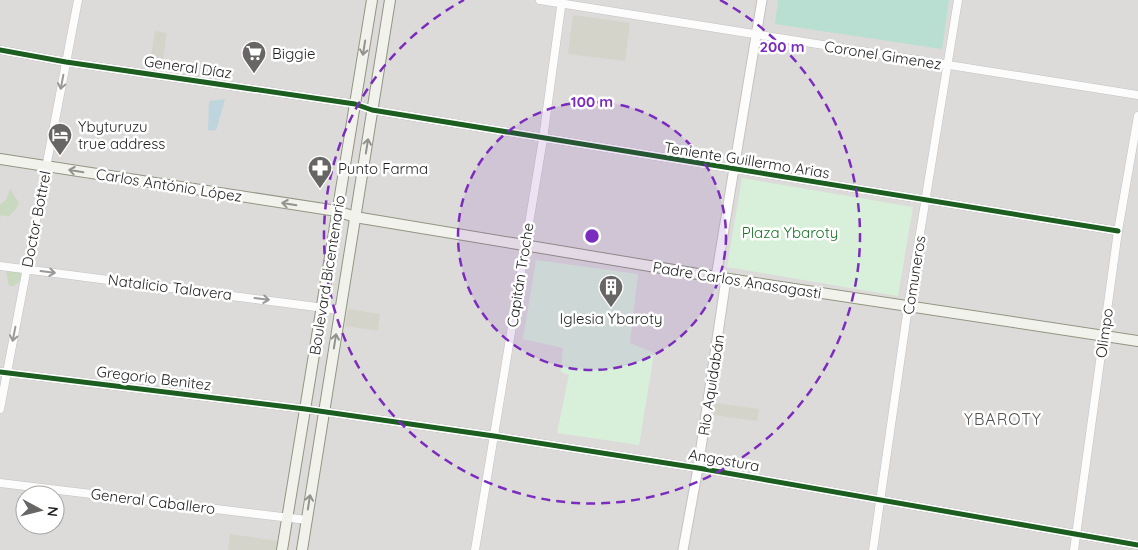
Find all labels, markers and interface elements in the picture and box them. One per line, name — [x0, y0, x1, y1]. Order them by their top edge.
street label: Coronel Gimenez — [823, 36, 943, 74]
text: 200 m — [760, 37, 805, 56]
supermarket icon: Biggie — [241, 40, 267, 74]
one-way arrow — [359, 40, 369, 56]
place label: Biggie — [272, 44, 315, 63]
street label: General Díaz — [143, 51, 233, 83]
one-way arrow — [57, 74, 66, 90]
text: 100 m — [571, 92, 613, 111]
place label: Ybyturuzu true address — [78, 117, 165, 153]
hotel icon: Ybyturuzu true address — [47, 122, 73, 156]
street label: Teniente Guillermo Arias — [663, 138, 831, 182]
one-way arrow — [362, 139, 372, 155]
pharmacy icon: Punto Farma — [307, 155, 333, 189]
place label: Punto Farma — [338, 159, 428, 178]
street label: Carlos António López — [95, 164, 243, 206]
one-way arrow — [69, 166, 85, 176]
street label: Doctor Bottrel — [17, 169, 55, 269]
street label: Boulevard Bicentenario — [305, 194, 349, 356]
one-way arrow — [281, 198, 297, 208]
street label: Capitán Troche — [502, 221, 538, 329]
park label: Plaza Ybaroty — [742, 223, 838, 242]
centre of rings — [583, 227, 601, 245]
street label: Comuneros — [898, 234, 930, 316]
street label: Padre Carlos Anasagasti — [651, 257, 823, 303]
one-way arrow — [40, 267, 56, 277]
street label: Natalicio Talavera — [107, 270, 233, 304]
building icon: Iglesia Ybaroty — [598, 274, 624, 308]
one-way arrow — [253, 294, 269, 304]
street label: Olimpo — [1091, 307, 1117, 359]
place label: Iglesia Ybaroty — [560, 309, 663, 328]
one-way arrow — [9, 326, 19, 342]
street label: Rio Aquidabán — [694, 333, 728, 437]
one-way arrow — [331, 334, 341, 350]
street label: Gregorio Benitez — [96, 362, 212, 394]
district label: YBAROTY — [964, 409, 1042, 429]
street label: Angostura — [687, 444, 761, 476]
street label: General Caballero — [90, 484, 216, 518]
north arrow — [15, 485, 65, 535]
one-way arrow — [305, 494, 315, 510]
text: N — [43, 505, 62, 518]

